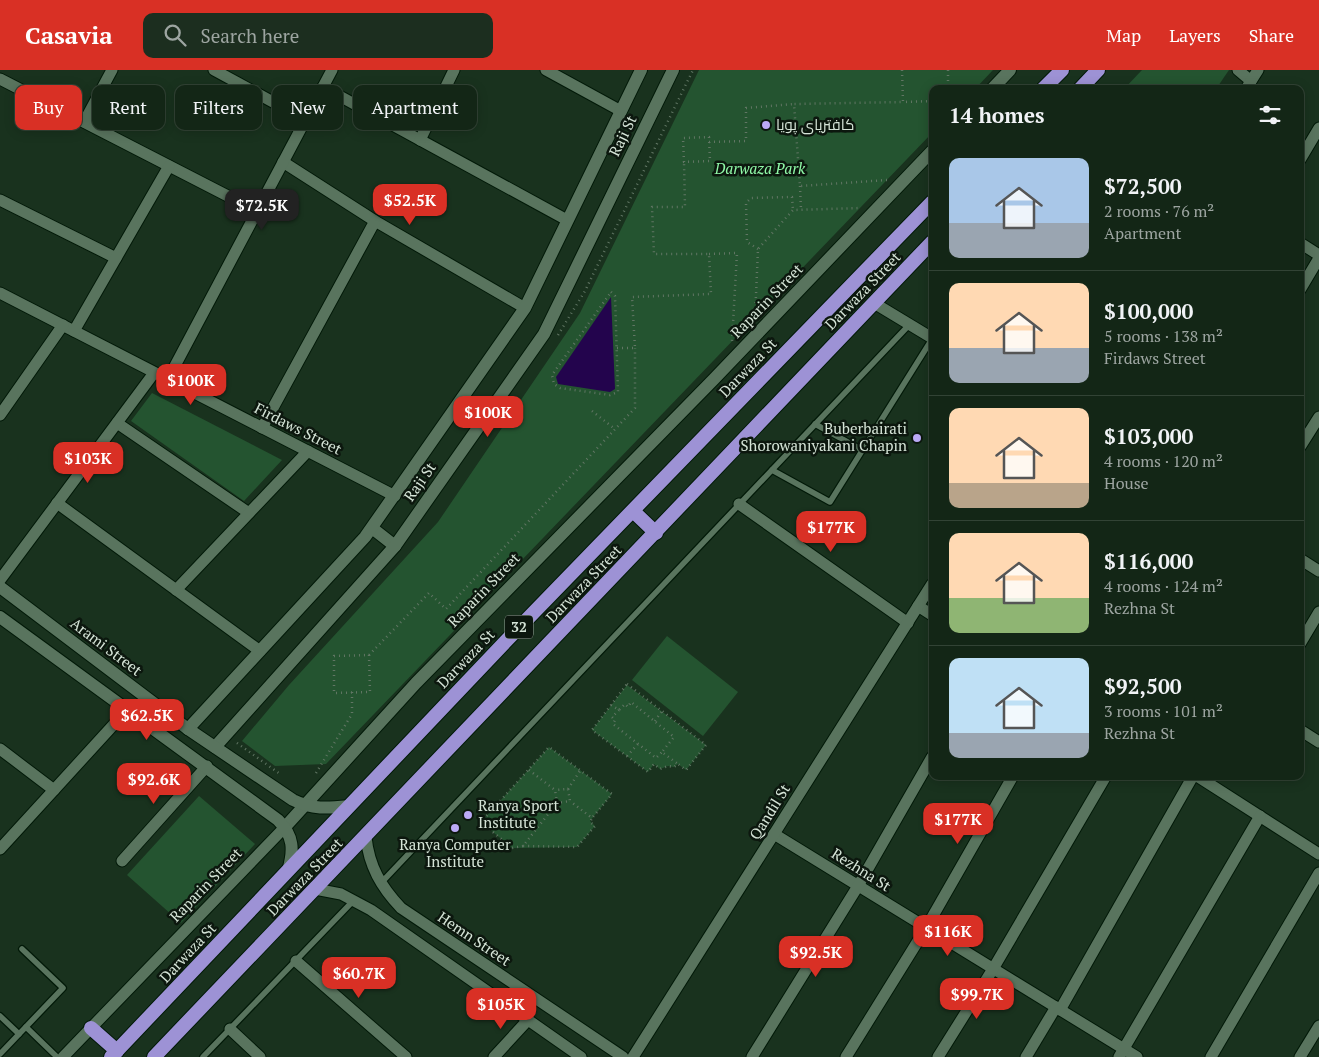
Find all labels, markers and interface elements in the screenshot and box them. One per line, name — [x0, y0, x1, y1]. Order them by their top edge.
search box — [143, 13, 493, 58]
text: Casavia — [25, 19, 113, 51]
icon: search — [161, 21, 189, 49]
text: Search here — [201, 23, 299, 48]
text: Map — [1106, 23, 1141, 47]
text: Layers — [1169, 23, 1221, 47]
text: Share — [1249, 23, 1294, 47]
chip: Buy — [15, 85, 82, 130]
chip: Rent — [92, 85, 165, 130]
chip: Filters — [175, 85, 262, 130]
chip: New — [272, 85, 343, 130]
chip: Apartment — [353, 85, 477, 130]
text: 14 homes — [949, 101, 1045, 129]
icon: filters — [1256, 101, 1284, 129]
street label: Raji St — [604, 111, 641, 159]
place label: کافتریای پویا — [776, 114, 854, 135]
marker: کافتریای پویا — [760, 119, 772, 131]
park label: Darwaza Park — [714, 158, 806, 178]
text: $72,500 — [1104, 172, 1182, 200]
icon: home — [989, 178, 1049, 238]
pin: $52.5K — [369, 184, 451, 226]
pin: $72.5K — [221, 189, 303, 231]
text: $52.5K — [384, 189, 436, 211]
text: $72.5K — [236, 194, 288, 216]
text: 2 rooms · 76 m² — [1104, 200, 1214, 222]
text: Apartment — [1104, 222, 1181, 244]
street label: Darwaza Street — [820, 247, 905, 334]
street label: Raparin Street — [726, 259, 807, 342]
text: $100,000 — [1104, 297, 1193, 325]
icon: home — [989, 303, 1049, 363]
text: 5 rooms · 138 m² — [1104, 325, 1223, 347]
street label: Darwaza St — [714, 333, 781, 401]
text: Firdaws Street — [1104, 347, 1206, 369]
pin: $100K — [156, 364, 226, 406]
text: $100K — [167, 369, 215, 391]
pin: $100K — [453, 396, 523, 438]
street label: Firdaws Street — [251, 398, 346, 459]
text: $100K — [464, 401, 512, 423]
place label: Buberbairati Shorowaniyakani Chapin — [741, 418, 907, 455]
text: $103,000 — [1104, 422, 1193, 450]
icon: home — [989, 428, 1049, 488]
marker: Buberbairati Shorowaniyakani Chapin — [911, 432, 923, 444]
pin: $103K — [53, 442, 123, 484]
text: $103K — [64, 447, 112, 469]
text: 4 rooms · 120 m² — [1104, 450, 1223, 472]
street label: Raji St — [399, 458, 440, 505]
text: House — [1104, 472, 1149, 494]
pin: $177K — [796, 510, 866, 553]
text: $177K — [807, 516, 855, 538]
street label: Darwaza Street — [541, 540, 626, 627]
text: $116,000 — [1104, 547, 1193, 575]
street label: Raparin Street — [443, 548, 524, 631]
icon: home — [989, 553, 1049, 613]
text: 4 rooms · 124 m² — [1104, 575, 1223, 597]
text: Rezhna St — [1104, 597, 1175, 619]
street label: Arami Street — [67, 613, 147, 680]
road number: 32 — [505, 616, 533, 638]
street label: Darwaza St — [432, 624, 499, 692]
text: $92,500 — [1104, 672, 1182, 700]
icon: home — [989, 678, 1049, 738]
pin: $62.5K — [106, 698, 188, 741]
text: 3 rooms · 101 m² — [1104, 700, 1223, 722]
text: $62.5K — [121, 704, 173, 726]
text: Rezhna St — [1104, 722, 1175, 744]
pin: $92.6K — [113, 762, 195, 805]
text: $92.6K — [128, 768, 180, 790]
street label: Qandil St — [744, 779, 794, 843]
place label: Ranya Sport Institute — [478, 795, 559, 832]
pin: $177K — [923, 802, 993, 845]
text: $177K — [934, 808, 982, 830]
marker: Ranya Sport Institute — [462, 809, 474, 821]
marker: Ranya Computer Institute — [449, 822, 461, 834]
street label: Darwaza Street — [262, 833, 347, 920]
place label: Ranya Computer Institute — [399, 834, 511, 871]
street label: Raparin Street — [165, 843, 246, 926]
street label: Rezhna St — [828, 843, 895, 895]
street label: Hemn Street — [434, 906, 515, 970]
pin: $116K — [913, 914, 983, 957]
street label: Darwaza St — [154, 918, 220, 986]
text: $116K — [924, 920, 972, 942]
pin: $92.5K — [775, 936, 857, 978]
text: $92.5K — [790, 941, 842, 963]
pin: $60.7K — [318, 956, 400, 999]
text: $60.7K — [333, 962, 385, 984]
pin: $99.7K — [936, 978, 1018, 1020]
text: $99.7K — [951, 983, 1003, 1005]
pin: $105K — [466, 988, 536, 1030]
text: $105K — [477, 993, 525, 1015]

